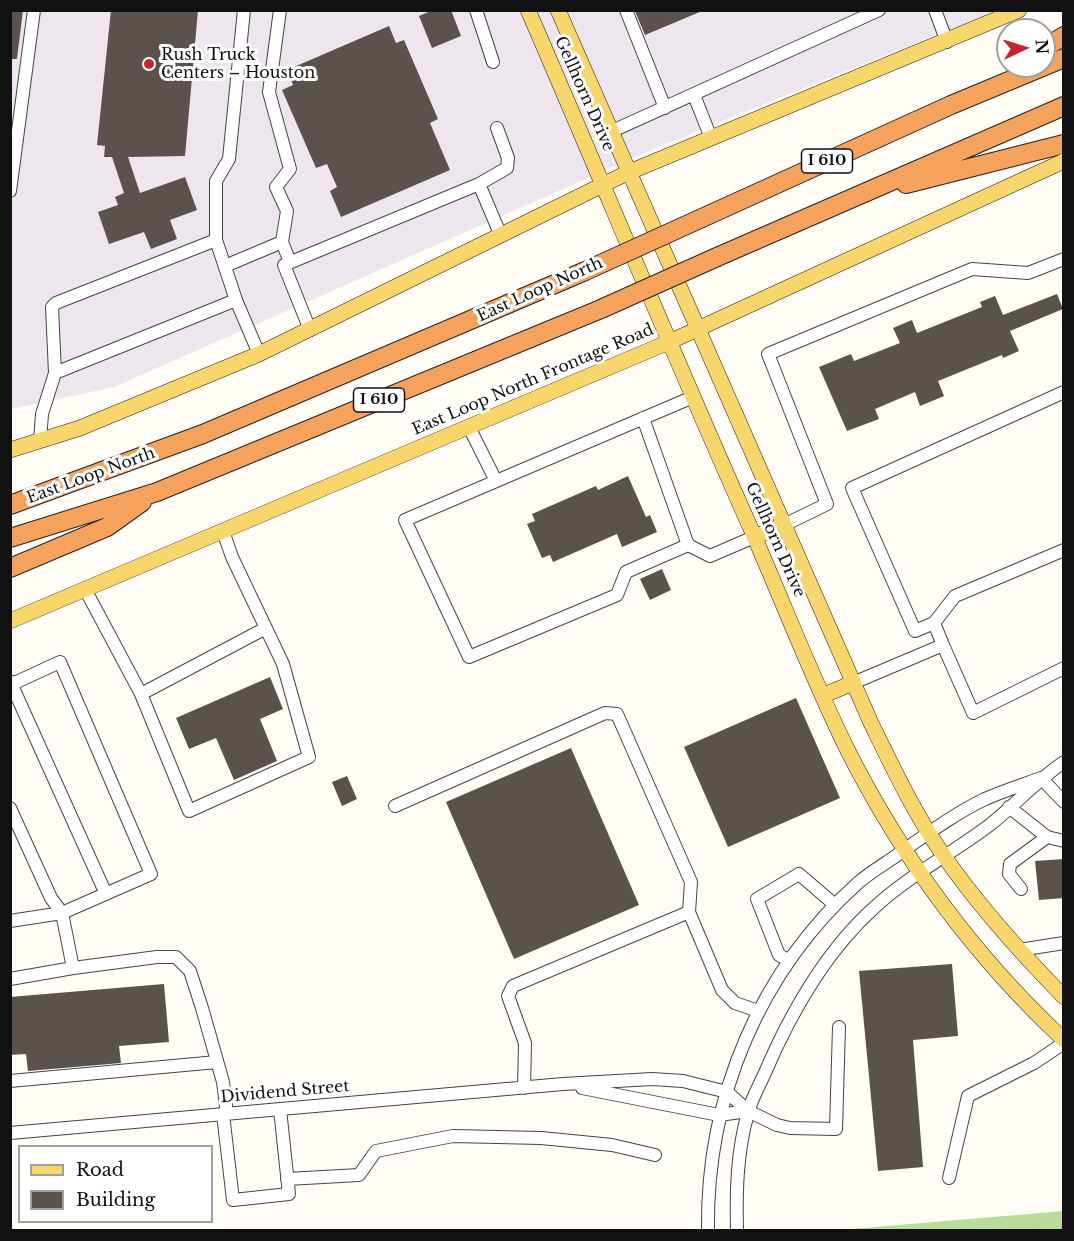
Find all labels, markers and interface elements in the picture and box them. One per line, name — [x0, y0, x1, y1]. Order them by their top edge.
north arrow — [996, 18, 1056, 78]
street label: Gellhorn Drive — [550, 33, 618, 155]
text: N — [1031, 39, 1052, 55]
place label: Rush Truck Centers – Houston — [161, 45, 315, 83]
marker: Rush Truck Centers – Houston — [142, 57, 156, 71]
road number: I 610 — [802, 149, 852, 173]
street label: East Loop North — [474, 254, 606, 326]
street label: East Loop North Frontage Road — [409, 320, 657, 440]
road number: I 610 — [354, 388, 404, 412]
street label: East Loop North — [24, 444, 158, 508]
street label: Gellhorn Drive — [741, 479, 809, 601]
street label: Dividend Street — [220, 1077, 350, 1107]
legend — [18, 1145, 213, 1223]
text: Road — [76, 1159, 124, 1181]
text: Building — [76, 1189, 155, 1211]

